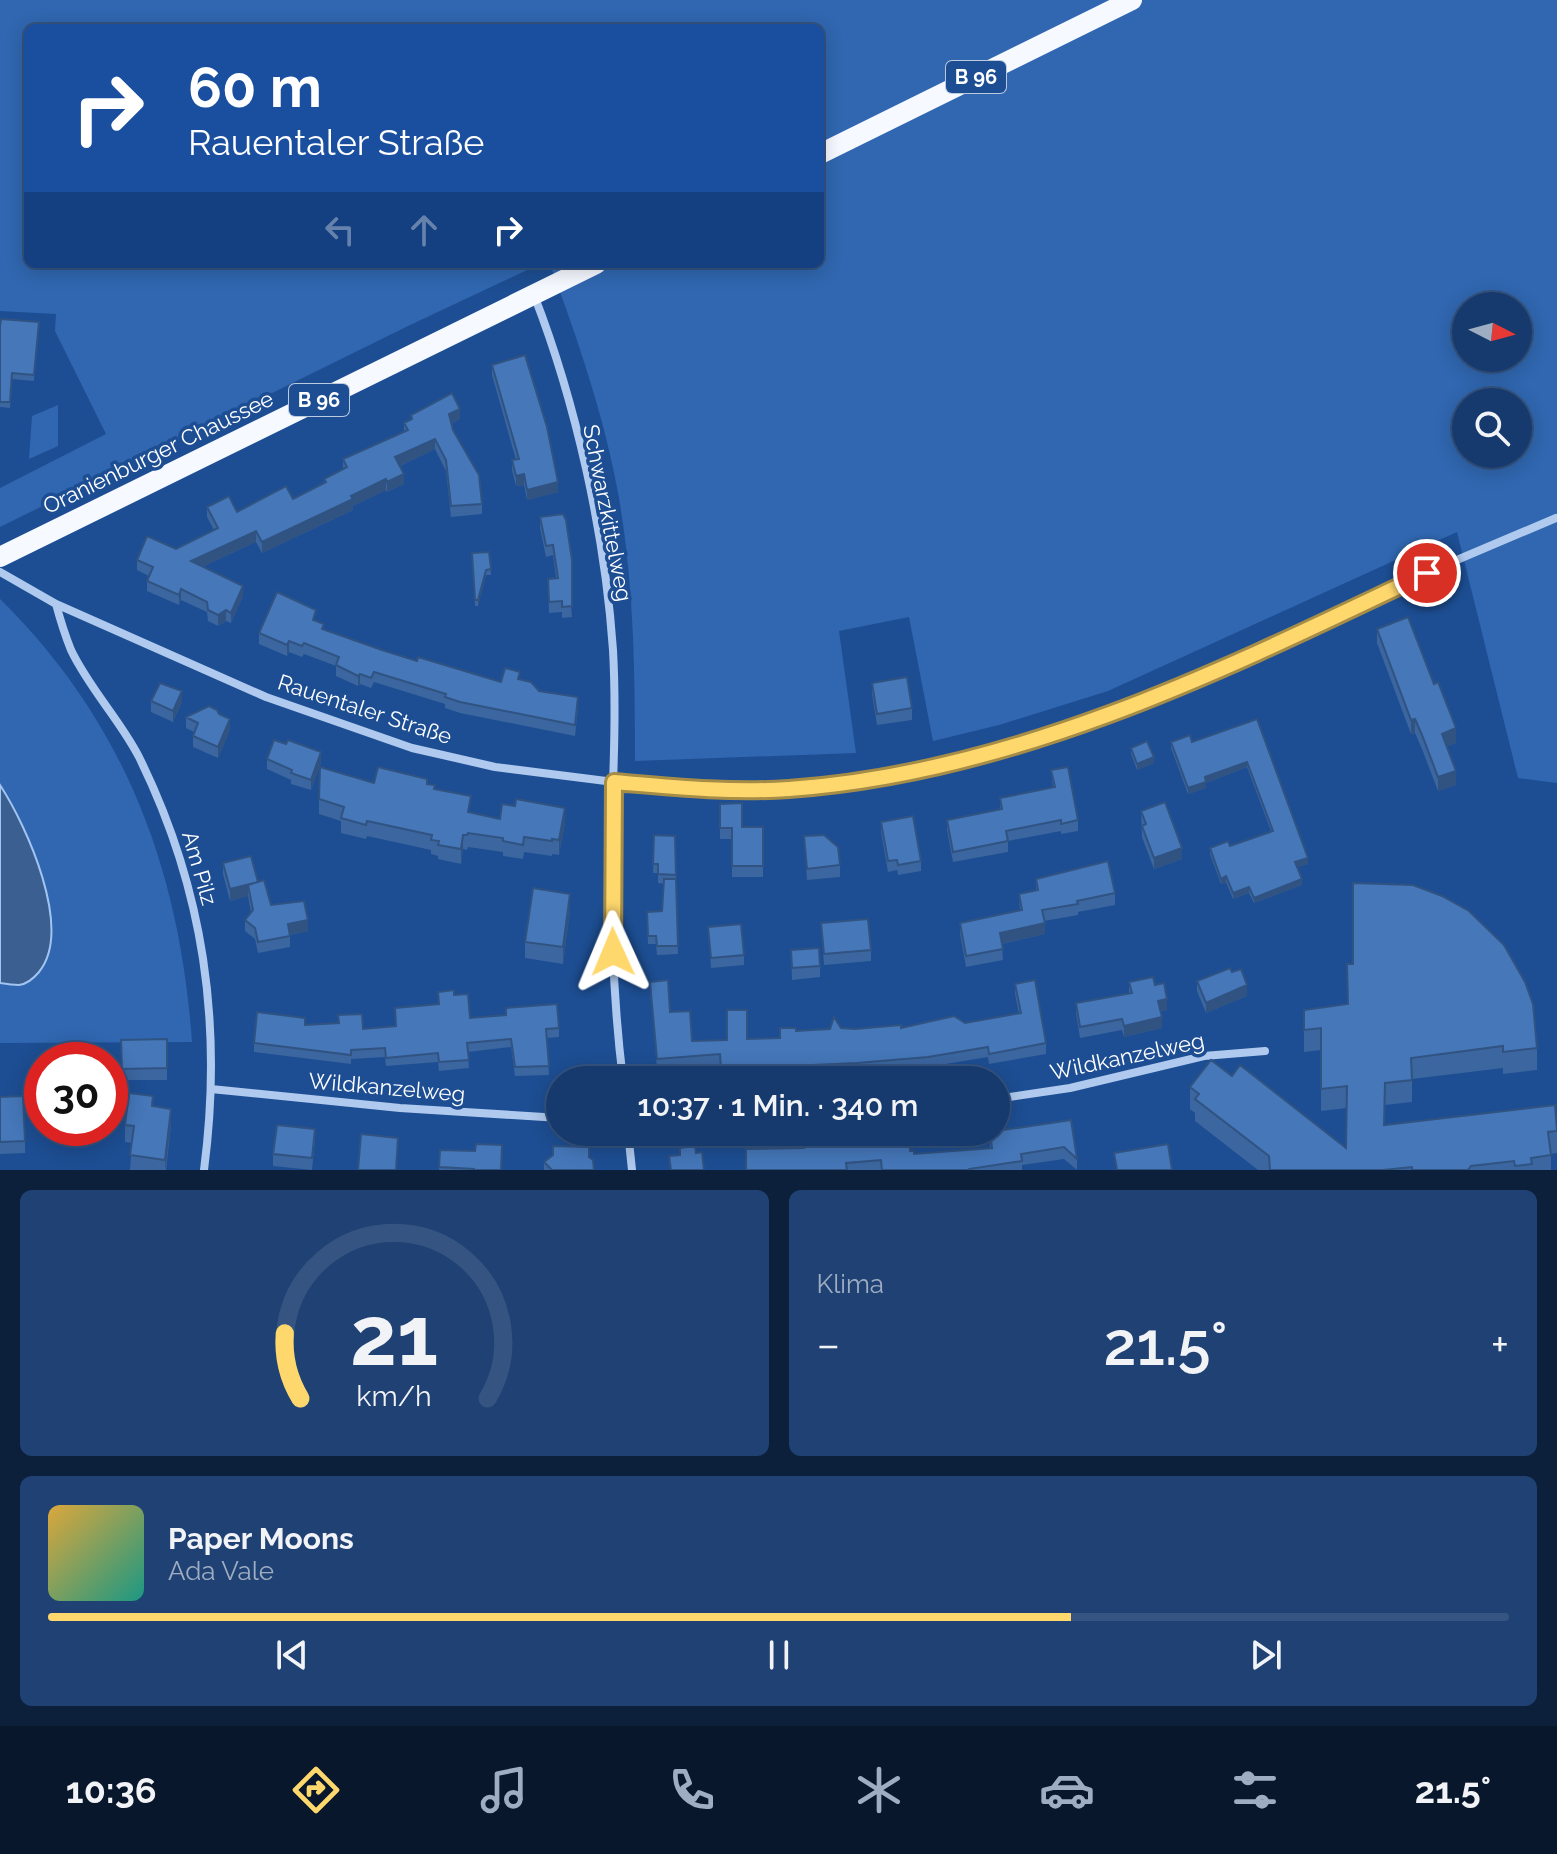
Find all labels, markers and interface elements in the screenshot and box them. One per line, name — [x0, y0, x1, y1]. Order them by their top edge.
text: 60 m — [188, 54, 322, 120]
icon: right — [56, 56, 160, 160]
road number: B 96 — [946, 61, 1006, 93]
text: Rauentaler Straße — [188, 121, 485, 163]
icon: left — [318, 208, 362, 252]
icon: ahead — [402, 208, 446, 252]
icon: right — [486, 208, 530, 252]
north arrow — [1452, 292, 1532, 372]
map controls — [1452, 292, 1532, 468]
road number: B 96 — [289, 384, 349, 416]
street label: Oranienburger Chaussee — [39, 385, 277, 519]
button: search — [1452, 388, 1532, 468]
street label: Schwarzkittelweg — [578, 422, 638, 604]
pin — [1393, 539, 1461, 607]
icon: arrive — [1405, 551, 1449, 595]
street label: Rauentaler Straße — [275, 669, 455, 749]
street label: Am Pilz — [177, 828, 223, 908]
position arrow — [571, 910, 655, 994]
street label: Wildkanzelweg — [1048, 1027, 1206, 1085]
speed limit sign: 30 — [24, 1042, 128, 1146]
street label: Wildkanzelweg — [308, 1067, 466, 1107]
text: 10:37 · 1 Min. · 340 m — [638, 1088, 918, 1123]
text: Klima — [817, 1269, 884, 1299]
text: 21 — [350, 1287, 438, 1384]
text: 21.5° — [1104, 1309, 1227, 1379]
text: − — [817, 1319, 840, 1370]
text: + — [1491, 1319, 1509, 1370]
text: km/h — [357, 1379, 432, 1413]
text: Paper Moons — [168, 1521, 354, 1556]
text: Ada Vale — [168, 1556, 274, 1586]
icon: previous — [270, 1633, 314, 1677]
icon: pause — [757, 1633, 801, 1677]
icon: next — [1244, 1633, 1288, 1677]
icon: directions — [288, 1762, 344, 1818]
icon: music — [476, 1762, 532, 1818]
icon: phone — [664, 1762, 720, 1818]
icon: climate — [851, 1762, 907, 1818]
icon: car — [1039, 1762, 1095, 1818]
icon: filters — [1227, 1762, 1283, 1818]
text: 10:36 — [66, 1769, 157, 1811]
text: 21.5° — [1415, 1769, 1491, 1811]

